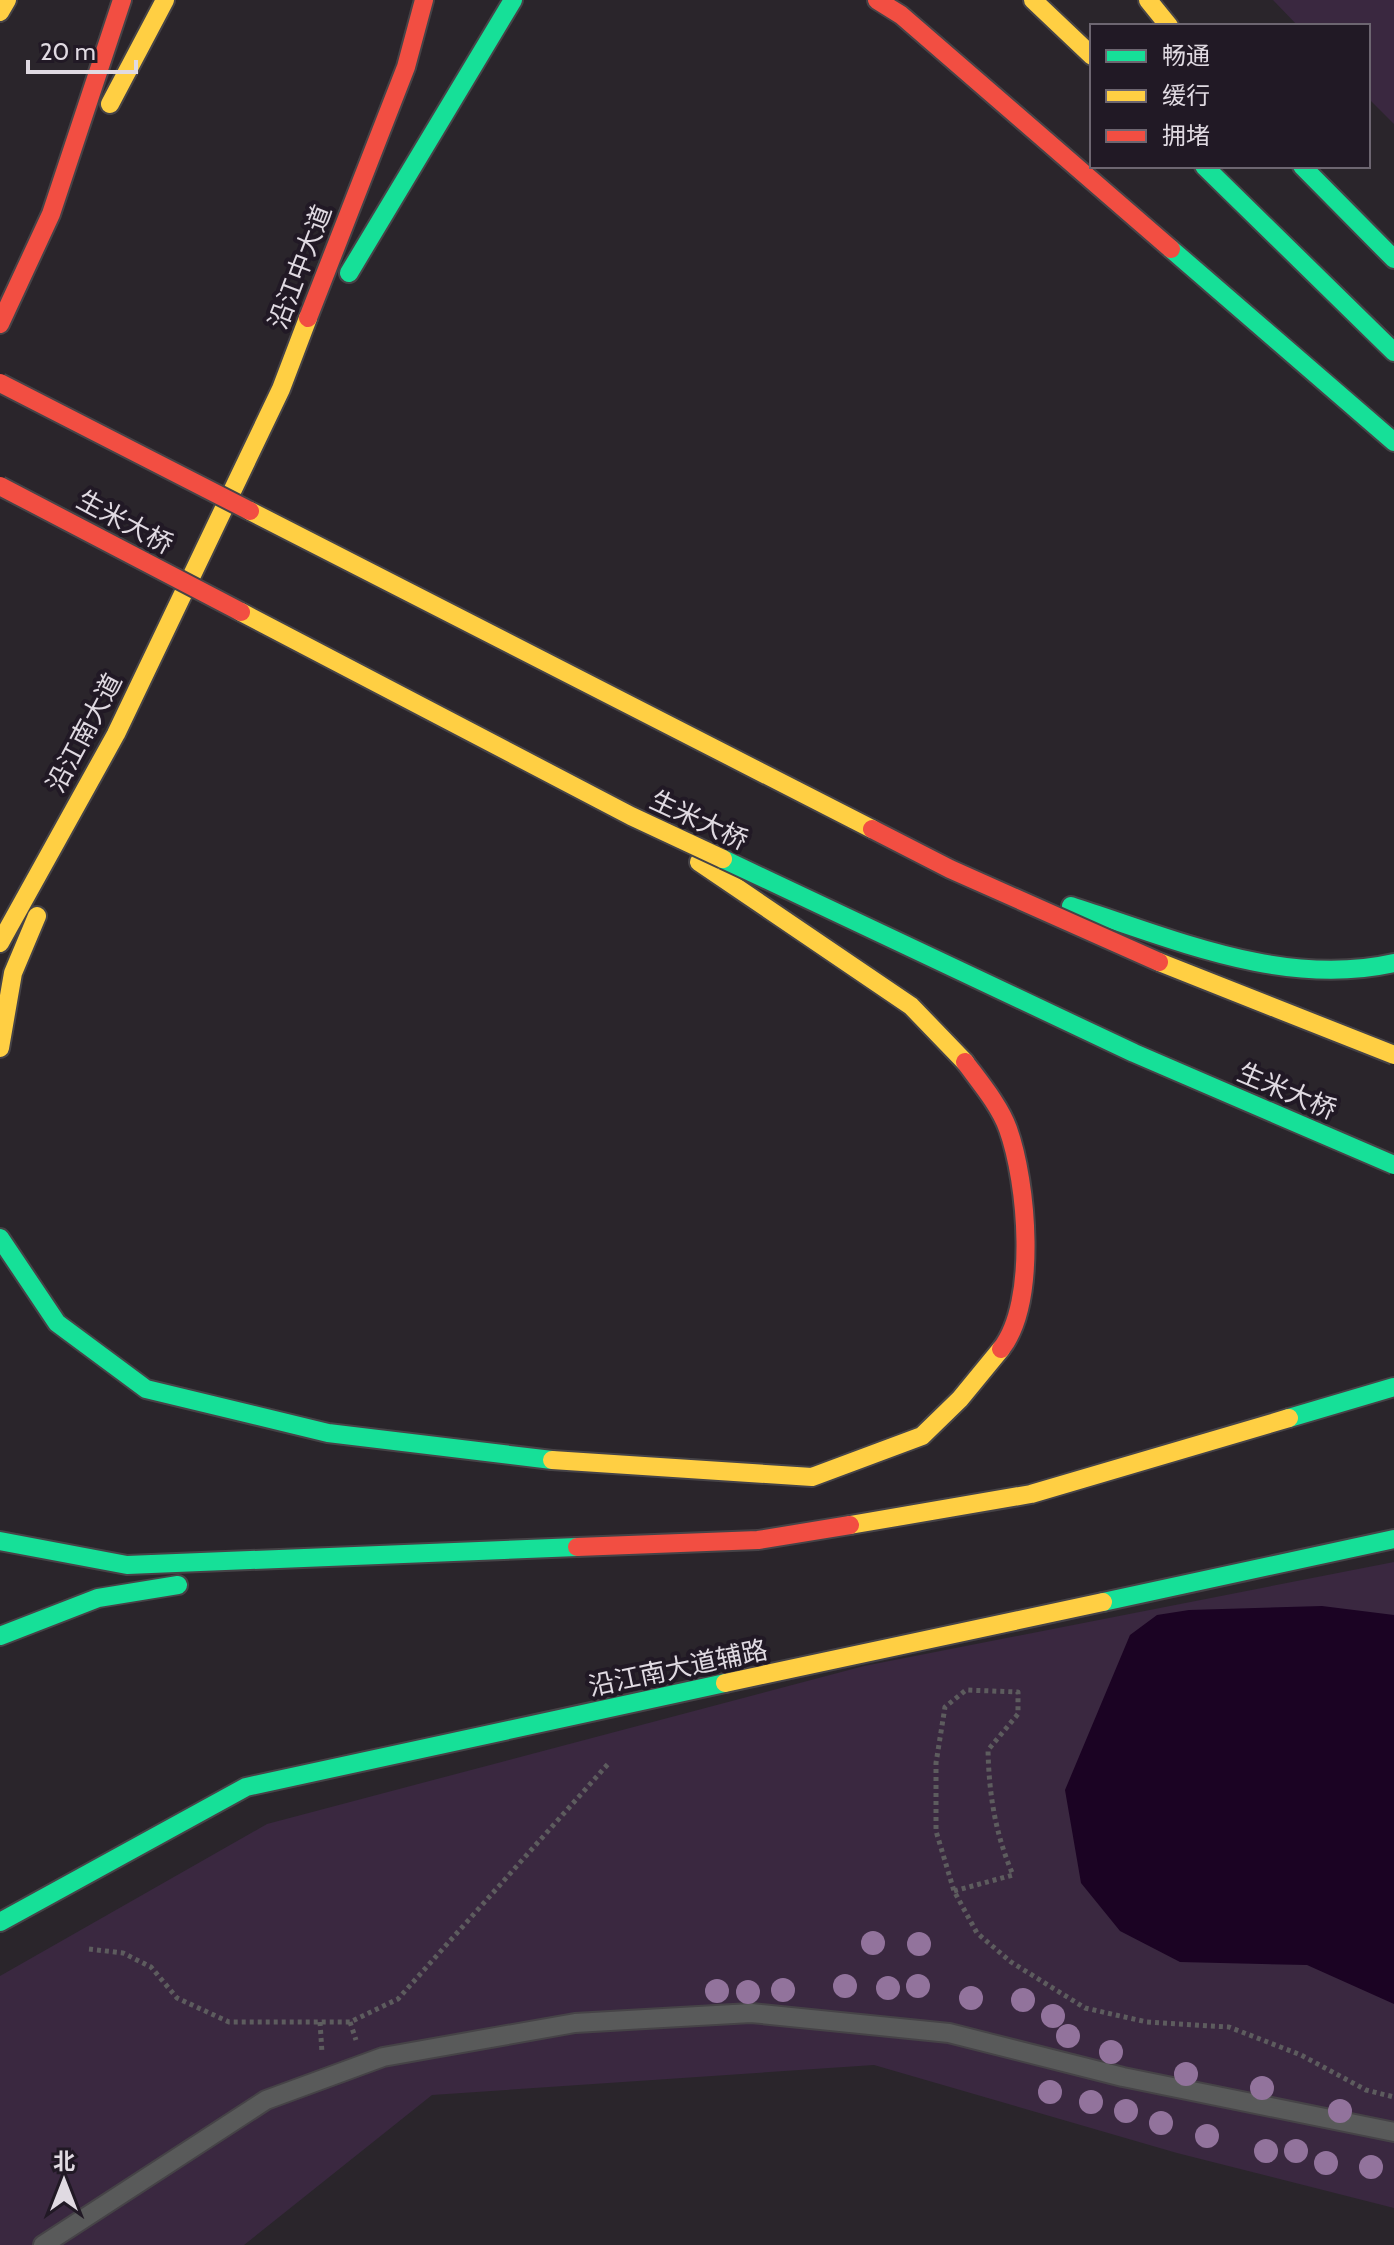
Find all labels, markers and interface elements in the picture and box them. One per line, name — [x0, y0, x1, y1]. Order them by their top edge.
scale bar — [28, 24, 136, 74]
legend — [1090, 24, 1370, 168]
text: 20 m — [40, 37, 96, 66]
text: 畅通 — [1162, 41, 1210, 70]
text: 缓行 — [1162, 81, 1210, 110]
text: 拥堵 — [1162, 121, 1210, 150]
street label: 沿江中大道 — [262, 201, 338, 333]
street label: 生米大桥 — [72, 483, 178, 561]
street label: 沿江南大道 — [39, 668, 129, 798]
street label: 生米大桥 — [645, 784, 753, 856]
street label: 生米大桥 — [1233, 1056, 1341, 1126]
street label: 沿江南大道辅路 — [586, 1633, 770, 1703]
north arrow — [24, 2141, 104, 2221]
text: 北 — [53, 2148, 75, 2175]

